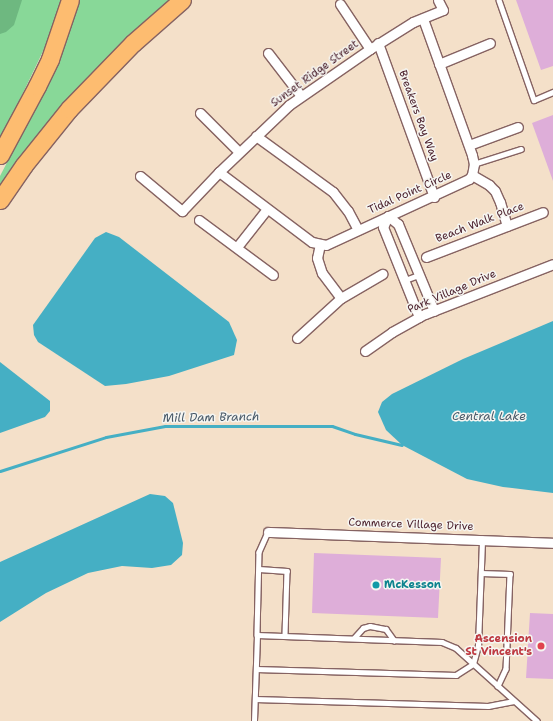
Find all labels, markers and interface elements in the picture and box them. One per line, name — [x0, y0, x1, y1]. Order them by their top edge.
street label: Sunset Ridge Street — [269, 38, 361, 110]
street label: Breakers Bay Way — [395, 69, 441, 163]
street label: Tidal Point Circle — [366, 169, 454, 217]
street label: Beach Walk Place — [434, 200, 526, 246]
street label: Park Village Drive — [406, 267, 498, 317]
water label: Mill Dam Branch — [162, 410, 260, 426]
water label: Central Lake — [452, 410, 526, 424]
street label: Commerce Village Drive — [348, 516, 474, 534]
place label: McKesson — [384, 578, 441, 592]
marker: McKesson — [371, 580, 381, 590]
place label: Ascension St Vincent's — [465, 633, 532, 659]
marker: Ascension St Vincent's — [535, 640, 547, 652]

